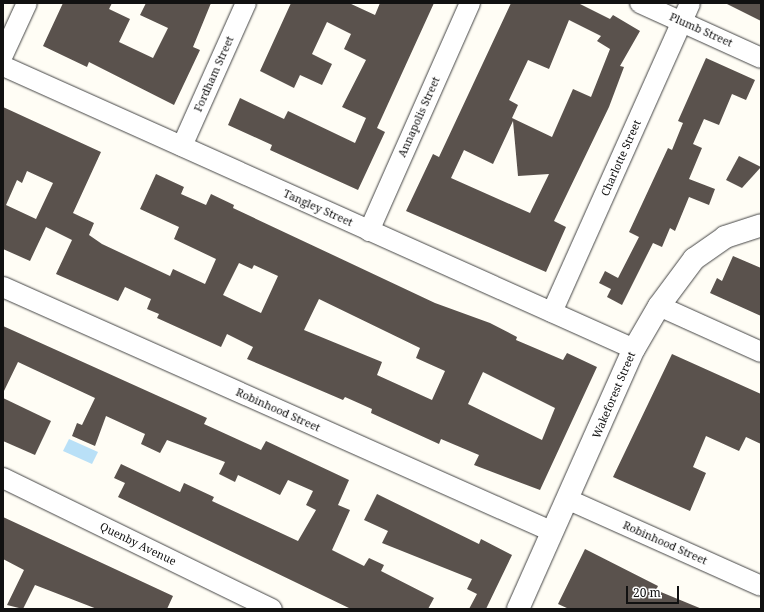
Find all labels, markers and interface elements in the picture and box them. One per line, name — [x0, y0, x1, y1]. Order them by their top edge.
street label: Plumb Street — [667, 10, 735, 50]
street label: Fordham Street — [191, 34, 237, 114]
street label: Annapolis Street — [395, 75, 443, 159]
street label: Charlotte Street — [598, 118, 644, 198]
street label: Tangley Street — [281, 187, 355, 229]
street label: Wakeforest Street — [590, 350, 638, 440]
street label: Robinhood Street — [234, 385, 322, 435]
street label: Robinhood Street — [621, 518, 709, 568]
street label: Quenby Avenue — [98, 520, 178, 568]
scale bar — [628, 578, 681, 604]
text: 20 m — [633, 584, 661, 601]

